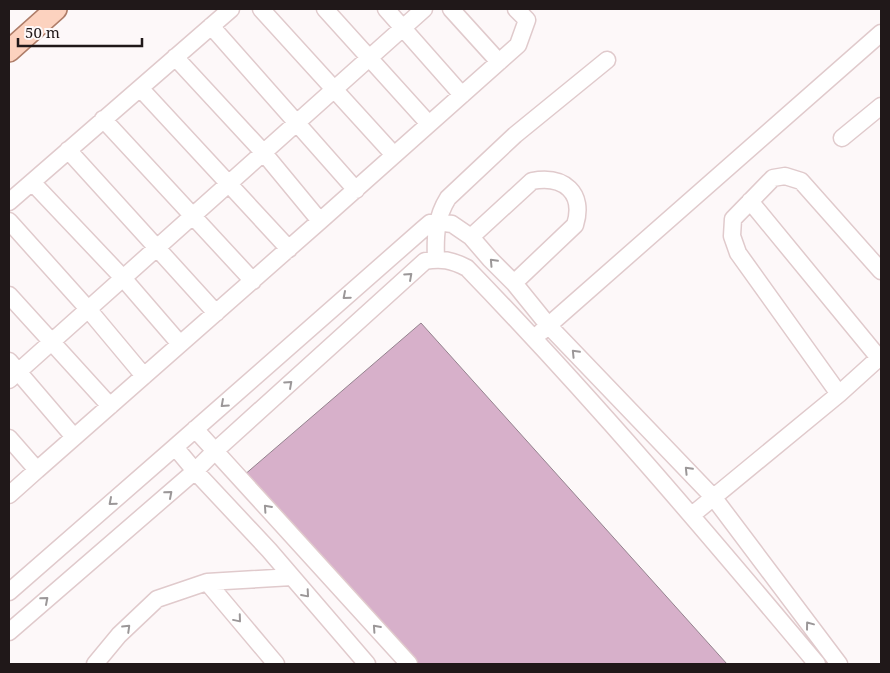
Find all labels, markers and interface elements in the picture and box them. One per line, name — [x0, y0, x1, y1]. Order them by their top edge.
scale bar — [18, 15, 141, 47]
text: 50 m — [25, 22, 60, 42]
one-way arrow — [490, 258, 499, 267]
one-way arrow — [404, 272, 413, 281]
one-way arrow — [343, 291, 352, 299]
one-way arrow — [572, 350, 581, 359]
one-way arrow — [283, 381, 292, 390]
one-way arrow — [220, 398, 229, 407]
one-way arrow — [685, 467, 694, 476]
one-way arrow — [163, 491, 172, 500]
one-way arrow — [108, 496, 117, 505]
one-way arrow — [264, 505, 273, 514]
one-way arrow — [301, 588, 309, 597]
one-way arrow — [40, 597, 49, 606]
one-way arrow — [232, 614, 241, 623]
one-way arrow — [807, 622, 815, 631]
one-way arrow — [122, 625, 131, 634]
one-way arrow — [373, 625, 382, 634]

